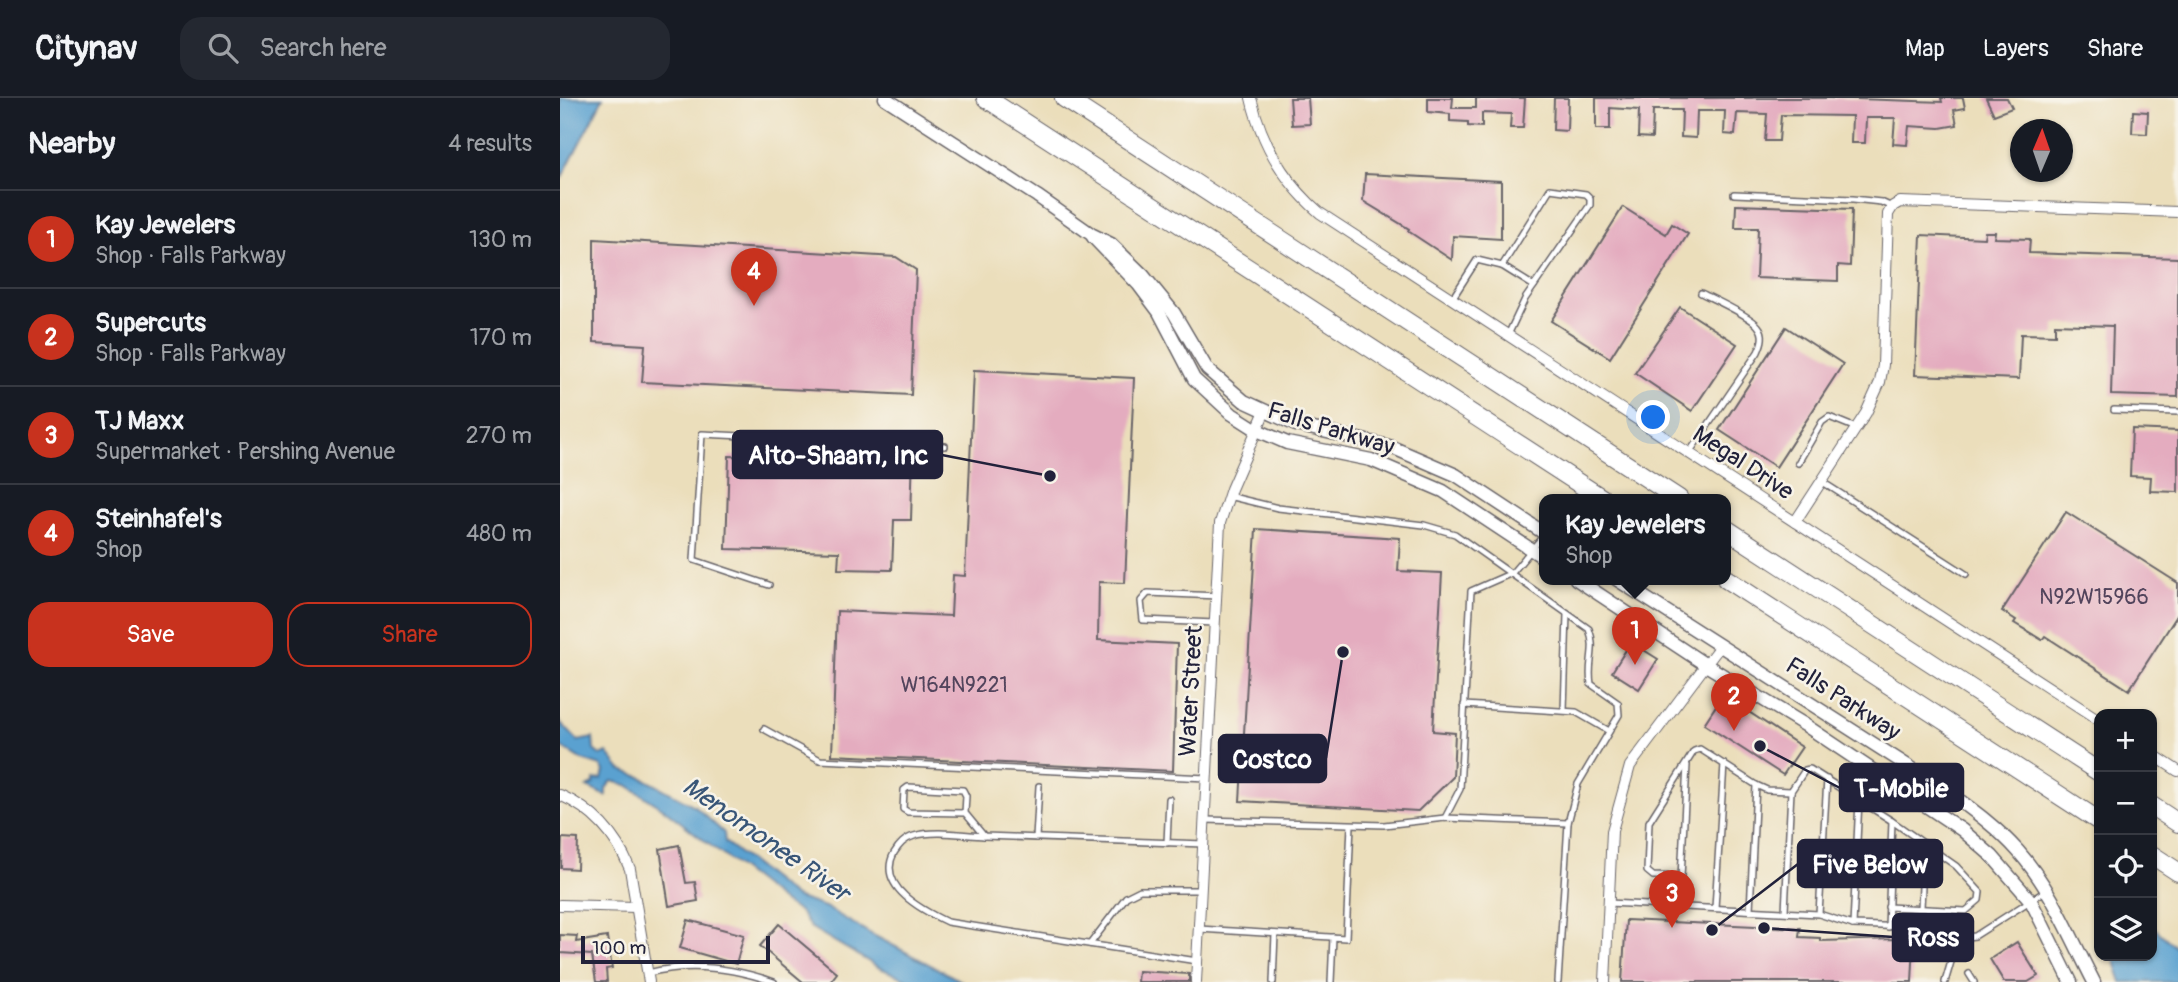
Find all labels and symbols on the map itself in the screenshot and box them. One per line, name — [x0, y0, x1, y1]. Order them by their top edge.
north arrow — [2010, 119, 2073, 182]
pin: 4 — [731, 248, 777, 306]
street label: Falls Parkway — [1264, 396, 1398, 462]
your location — [1636, 400, 1670, 434]
street label: Megal Drive — [1687, 420, 1799, 506]
callout: Alto-Shaam, Inc — [733, 431, 942, 478]
text: Alto-Shaam, Inc — [748, 440, 928, 472]
house number: N92W15966 — [2039, 584, 2149, 611]
pin: 1 — [1612, 607, 1658, 665]
street label: Water Street — [1173, 624, 1209, 757]
street label: Falls Parkway — [1780, 651, 1906, 747]
house number: W164N9221 — [900, 672, 1008, 699]
pin: 2 — [1711, 673, 1757, 731]
callout: Costco — [1219, 735, 1326, 782]
text: Costco — [1232, 744, 1312, 776]
callout: T-Mobile — [1840, 764, 1963, 811]
water label: Menomonee River — [676, 771, 859, 912]
text: T-Mobile — [1853, 773, 1949, 805]
callout: Five Below — [1798, 840, 1942, 887]
text: Five Below — [1812, 849, 1929, 881]
pin: 3 — [1649, 870, 1695, 928]
callout: Ross — [1893, 914, 1973, 961]
text: Ross — [1907, 922, 1960, 954]
scale bar — [581, 933, 770, 965]

